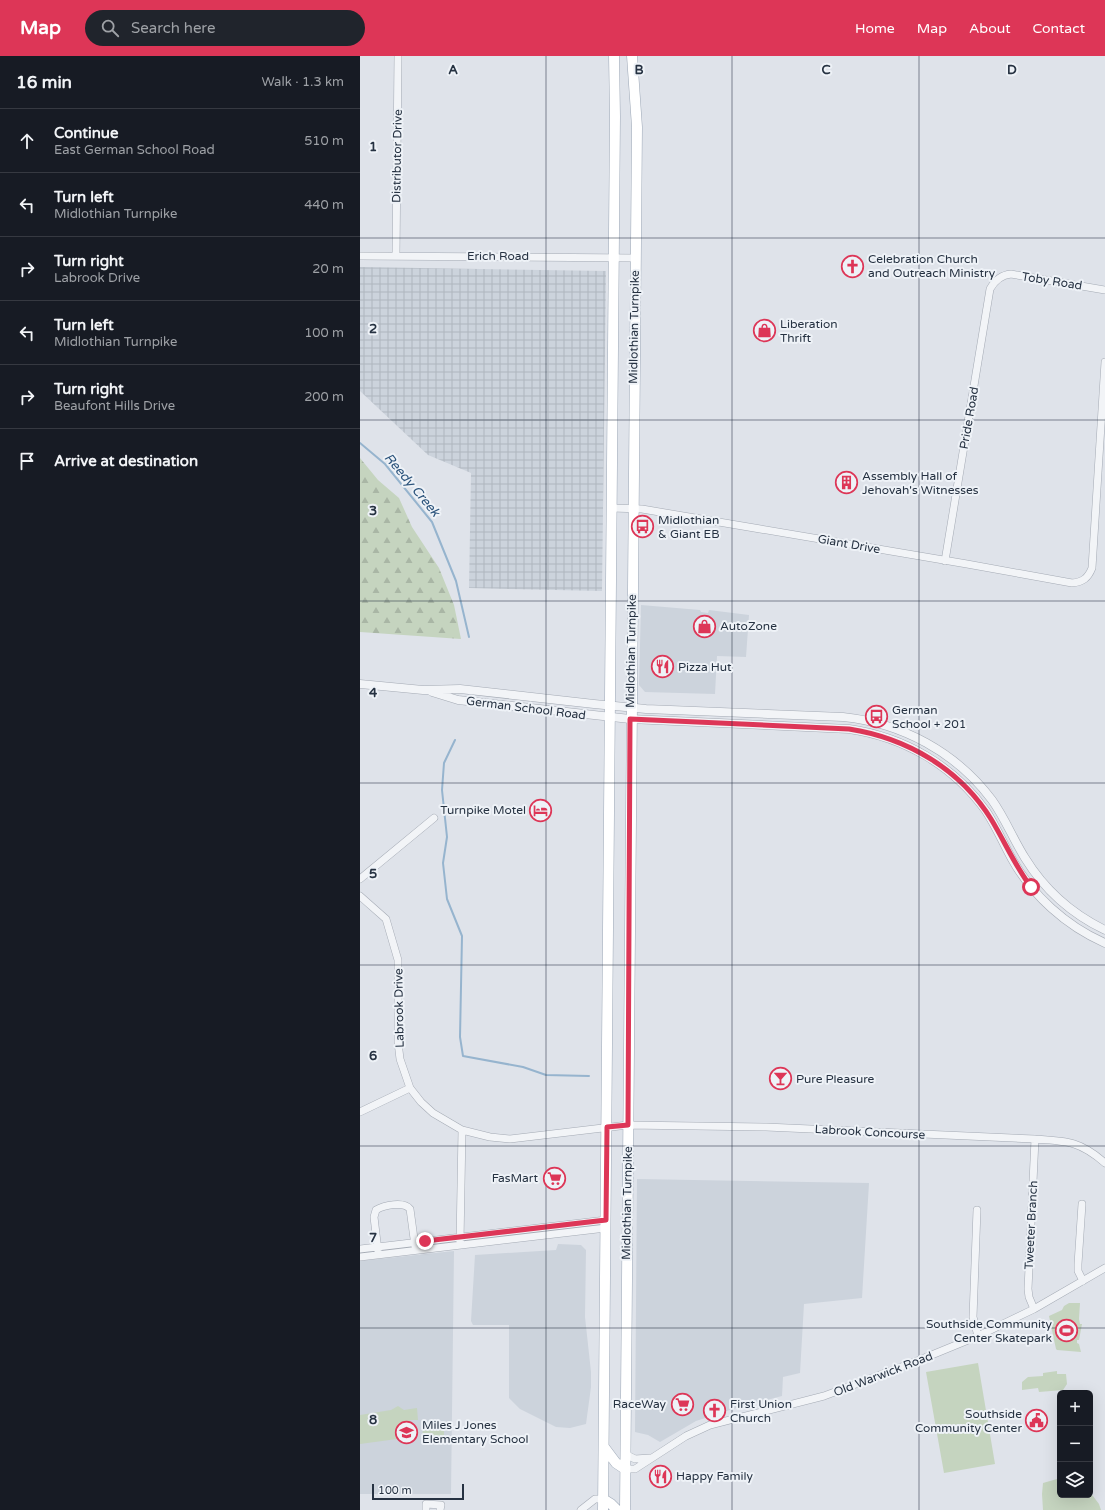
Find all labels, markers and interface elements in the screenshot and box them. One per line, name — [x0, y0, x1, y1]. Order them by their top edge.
search box — [85, 10, 365, 46]
text: Map — [20, 17, 61, 39]
icon: search — [99, 17, 121, 39]
text: Search here — [131, 19, 215, 37]
text: Home — [855, 20, 895, 37]
text: Map — [917, 20, 947, 37]
text: About — [969, 20, 1011, 37]
text: Contact — [1033, 20, 1085, 37]
text: A — [448, 62, 458, 78]
text: B — [634, 62, 644, 78]
text: C — [821, 62, 831, 78]
text: D — [1007, 62, 1017, 78]
text: 16 min — [16, 72, 72, 93]
text: Walk · 1.3 km — [262, 74, 344, 90]
street label: Distributor Drive — [389, 109, 405, 203]
text: Continue — [54, 124, 118, 142]
icon: ahead — [16, 130, 38, 152]
text: 510 m — [304, 133, 344, 149]
text: 1 — [369, 139, 377, 155]
text: East German School Road — [54, 142, 215, 158]
text: Turn left — [54, 188, 114, 206]
icon: left — [16, 194, 38, 216]
text: 440 m — [304, 197, 344, 213]
text: Midlothian Turnpike — [54, 206, 177, 222]
street label: Erich Road — [467, 249, 529, 263]
text: Turn right — [54, 252, 124, 270]
place label: Celebration Church and Outreach Ministry — [868, 252, 996, 280]
church icon: Celebration Church and Outreach Ministry — [840, 253, 866, 279]
icon: right — [16, 258, 38, 280]
text: 20 m — [312, 261, 344, 277]
street label: Toby Road — [1021, 269, 1083, 293]
text: Labrook Drive — [54, 270, 140, 286]
street label: Midlothian Turnpike — [626, 270, 642, 384]
text: Turn left — [54, 316, 114, 334]
place label: Liberation Thrift — [780, 317, 838, 345]
shop icon: Liberation Thrift — [751, 318, 777, 344]
text: 2 — [369, 321, 377, 337]
icon: left — [16, 322, 38, 344]
text: 100 m — [304, 325, 344, 341]
text: Midlothian Turnpike — [54, 334, 177, 350]
text: Turn right — [54, 380, 124, 398]
icon: right — [16, 386, 38, 408]
street label: Pride Road — [957, 386, 981, 450]
text: 200 m — [304, 389, 344, 405]
text: Beaufont Hills Drive — [54, 398, 175, 414]
icon: arrive — [16, 450, 38, 472]
water label: Reedy Creek — [381, 450, 444, 521]
text: Arrive at destination — [54, 452, 198, 470]
place label: Assembly Hall of Jehovah's Witnesses — [862, 469, 979, 497]
building icon: Assembly Hall of Jehovah's Witnesses — [833, 470, 859, 496]
text: 3 — [369, 503, 377, 519]
place label: Midlothian & Giant EB — [658, 513, 720, 541]
bus stop icon: Midlothian & Giant EB — [629, 514, 655, 540]
street label: Giant Drive — [817, 532, 882, 556]
street label: Midlothian Turnpike — [623, 594, 639, 708]
shop icon: AutoZone — [691, 613, 717, 639]
place label: AutoZone — [720, 619, 777, 633]
restaurant icon: Pizza Hut — [650, 654, 676, 680]
place label: Pizza Hut — [678, 660, 732, 674]
text: 4 — [369, 685, 378, 701]
street label: German School Road — [465, 694, 587, 722]
place label: German School + 201 — [892, 703, 966, 731]
bus stop icon: German School + 201 — [863, 704, 889, 730]
hotel icon: Turnpike Motel — [528, 797, 554, 823]
place label: Turnpike Motel — [440, 803, 526, 817]
text: 5 — [369, 866, 377, 882]
route start — [1022, 878, 1040, 896]
street label: Labrook Drive — [391, 968, 407, 1048]
text: 6 — [369, 1048, 377, 1064]
bar icon: Pure Pleasure — [768, 1066, 794, 1092]
place label: Pure Pleasure — [796, 1072, 875, 1086]
street label: Labrook Concourse — [814, 1122, 926, 1142]
street label: Midlothian Turnpike — [619, 1146, 635, 1260]
supermarket icon: FasMart — [541, 1165, 567, 1191]
place label: FasMart — [492, 1171, 538, 1185]
street label: Tweeter Branch — [1022, 1180, 1040, 1270]
text: 7 — [369, 1230, 377, 1246]
route end — [416, 1232, 434, 1250]
place label: Southside Community Center Skatepark — [926, 1317, 1053, 1345]
sports icon: Southside Community Center Skatepark — [1054, 1318, 1080, 1344]
street label: Old Warwick Road — [831, 1349, 935, 1399]
map controls — [1057, 1390, 1093, 1498]
button: + — [1057, 1390, 1093, 1426]
supermarket icon: RaceWay — [669, 1391, 695, 1417]
place label: RaceWay — [613, 1397, 667, 1411]
place label: First Union Church — [730, 1397, 792, 1425]
church icon: First Union Church — [702, 1398, 728, 1424]
place label: Southside Community Center — [915, 1407, 1022, 1435]
public building icon: Southside Community Center — [1024, 1408, 1050, 1434]
text: 8 — [369, 1412, 377, 1428]
place label: Miles J Jones Elementary School — [422, 1418, 529, 1446]
school or university icon: Miles J Jones Elementary School — [393, 1419, 419, 1445]
button: − — [1057, 1426, 1093, 1462]
button: layers — [1057, 1462, 1093, 1498]
restaurant icon: Happy Family — [648, 1463, 674, 1489]
place label: Happy Family — [676, 1469, 754, 1483]
scale bar — [372, 1482, 464, 1501]
text: 100 m — [378, 1484, 412, 1497]

